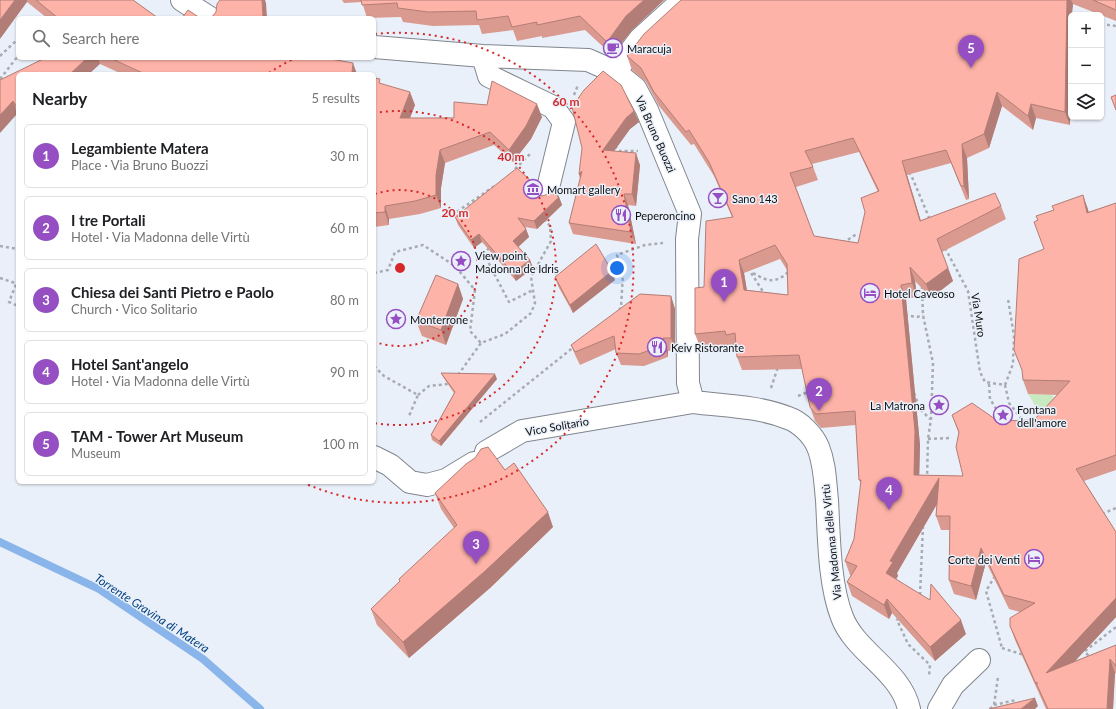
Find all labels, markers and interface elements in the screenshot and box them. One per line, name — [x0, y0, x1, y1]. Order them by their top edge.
map controls — [1068, 12, 1104, 120]
button: + — [1068, 12, 1104, 48]
search box — [16, 16, 376, 60]
icon: search — [30, 27, 52, 49]
text: Search here — [62, 29, 139, 47]
pin: 5 — [958, 35, 984, 68]
cafe icon: Maracuja — [602, 37, 624, 59]
place label: Maracuja — [627, 42, 671, 55]
button: − — [1068, 48, 1104, 84]
button: layers — [1068, 84, 1104, 120]
text: Nearby — [32, 88, 87, 109]
text: 5 results — [312, 90, 360, 106]
text: 60 m — [553, 94, 579, 109]
street label: Via Bruno Buozzi — [633, 94, 679, 175]
text: Legambiente Matera — [71, 139, 209, 157]
text: 1 — [42, 148, 50, 164]
text: 30 m — [330, 148, 359, 164]
text: 40 m — [498, 149, 524, 164]
text: Place · Via Bruno Buozzi — [71, 157, 208, 173]
museum icon: Momart gallery — [522, 178, 544, 200]
place label: Momart gallery — [547, 183, 621, 196]
bar icon: Sano 143 — [707, 187, 729, 209]
place label: Sano 143 — [732, 192, 778, 205]
restaurant icon: Peperoncino — [610, 204, 632, 226]
text: 20 m — [442, 205, 468, 220]
place label: Peperoncino — [635, 209, 696, 222]
text: I tre Portali — [71, 211, 146, 229]
text: 2 — [42, 220, 50, 236]
text: 60 m — [330, 220, 359, 236]
text: Hotel · Via Madonna delle Virtù — [71, 229, 250, 245]
place label: View point Madonna de Idris — [475, 249, 559, 275]
place icon: View point Madonna de Idris — [450, 250, 472, 272]
your location — [607, 258, 627, 278]
centre of rings — [393, 261, 407, 275]
pin: 1 — [711, 269, 737, 302]
hotel icon: Hotel Caveoso — [859, 282, 881, 304]
text: Chiesa dei Santi Pietro e Paolo — [71, 283, 274, 301]
place label: Hotel Caveoso — [884, 287, 955, 300]
text: 3 — [42, 292, 50, 308]
text: 80 m — [330, 292, 359, 308]
street label: Via Muro — [969, 292, 989, 338]
text: Church · Vico Solitario — [71, 301, 197, 317]
place icon: Monterrone — [385, 308, 407, 330]
place label: Monterrone — [410, 313, 468, 326]
restaurant icon: Keiv Ristorante — [646, 336, 668, 358]
place label: Keiv Ristorante — [671, 341, 744, 354]
text: Hotel Sant'angelo — [71, 355, 189, 373]
text: 4 — [42, 364, 50, 380]
text: 90 m — [330, 364, 359, 380]
text: Hotel · Via Madonna delle Virtù — [71, 373, 250, 389]
pin: 2 — [806, 378, 832, 411]
place icon: La Matrona — [928, 394, 950, 416]
place label: La Matrona — [870, 399, 925, 412]
place label: Fontana dell'amore — [1017, 403, 1067, 429]
place icon: Fontana dell'amore — [992, 404, 1014, 426]
street label: Vico Solitario — [524, 414, 590, 438]
text: TAM - Tower Art Museum — [71, 427, 243, 445]
text: 5 — [42, 436, 50, 452]
text: 100 m — [322, 436, 359, 452]
text: Museum — [71, 445, 121, 461]
pin: 4 — [876, 477, 902, 510]
street label: Via Madonna delle Virtù — [818, 483, 844, 601]
pin: 3 — [463, 531, 489, 564]
hotel icon: Corte dei Venti — [1023, 548, 1045, 570]
place label: Corte dei Venti — [948, 553, 1020, 566]
water label: Torrente Gravina di Matera — [92, 570, 212, 656]

